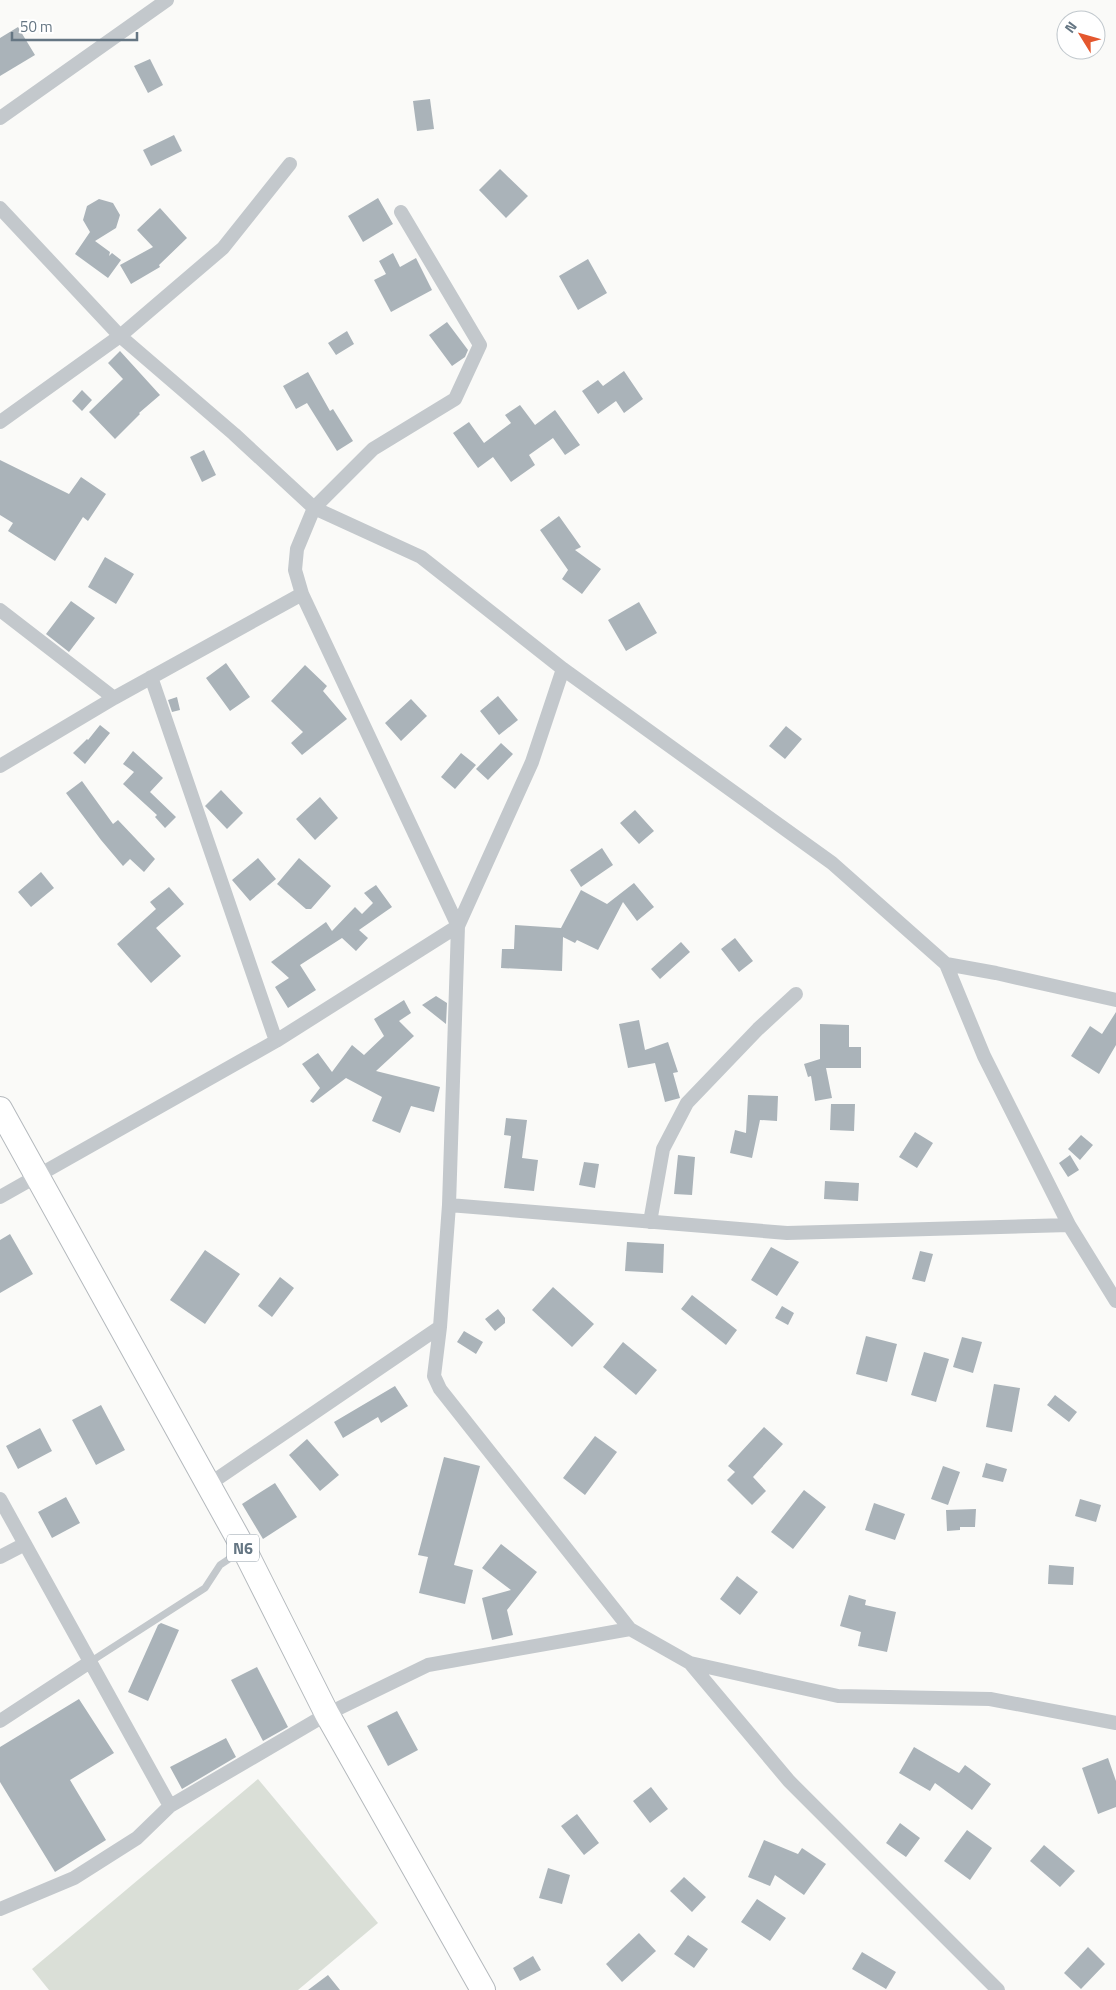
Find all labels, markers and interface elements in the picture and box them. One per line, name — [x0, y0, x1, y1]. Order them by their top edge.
scale bar — [12, 10, 138, 42]
north arrow — [1056, 10, 1106, 60]
text: 50 m — [20, 15, 53, 38]
text: N — [1059, 17, 1082, 37]
road number: N6 — [227, 1535, 259, 1562]

